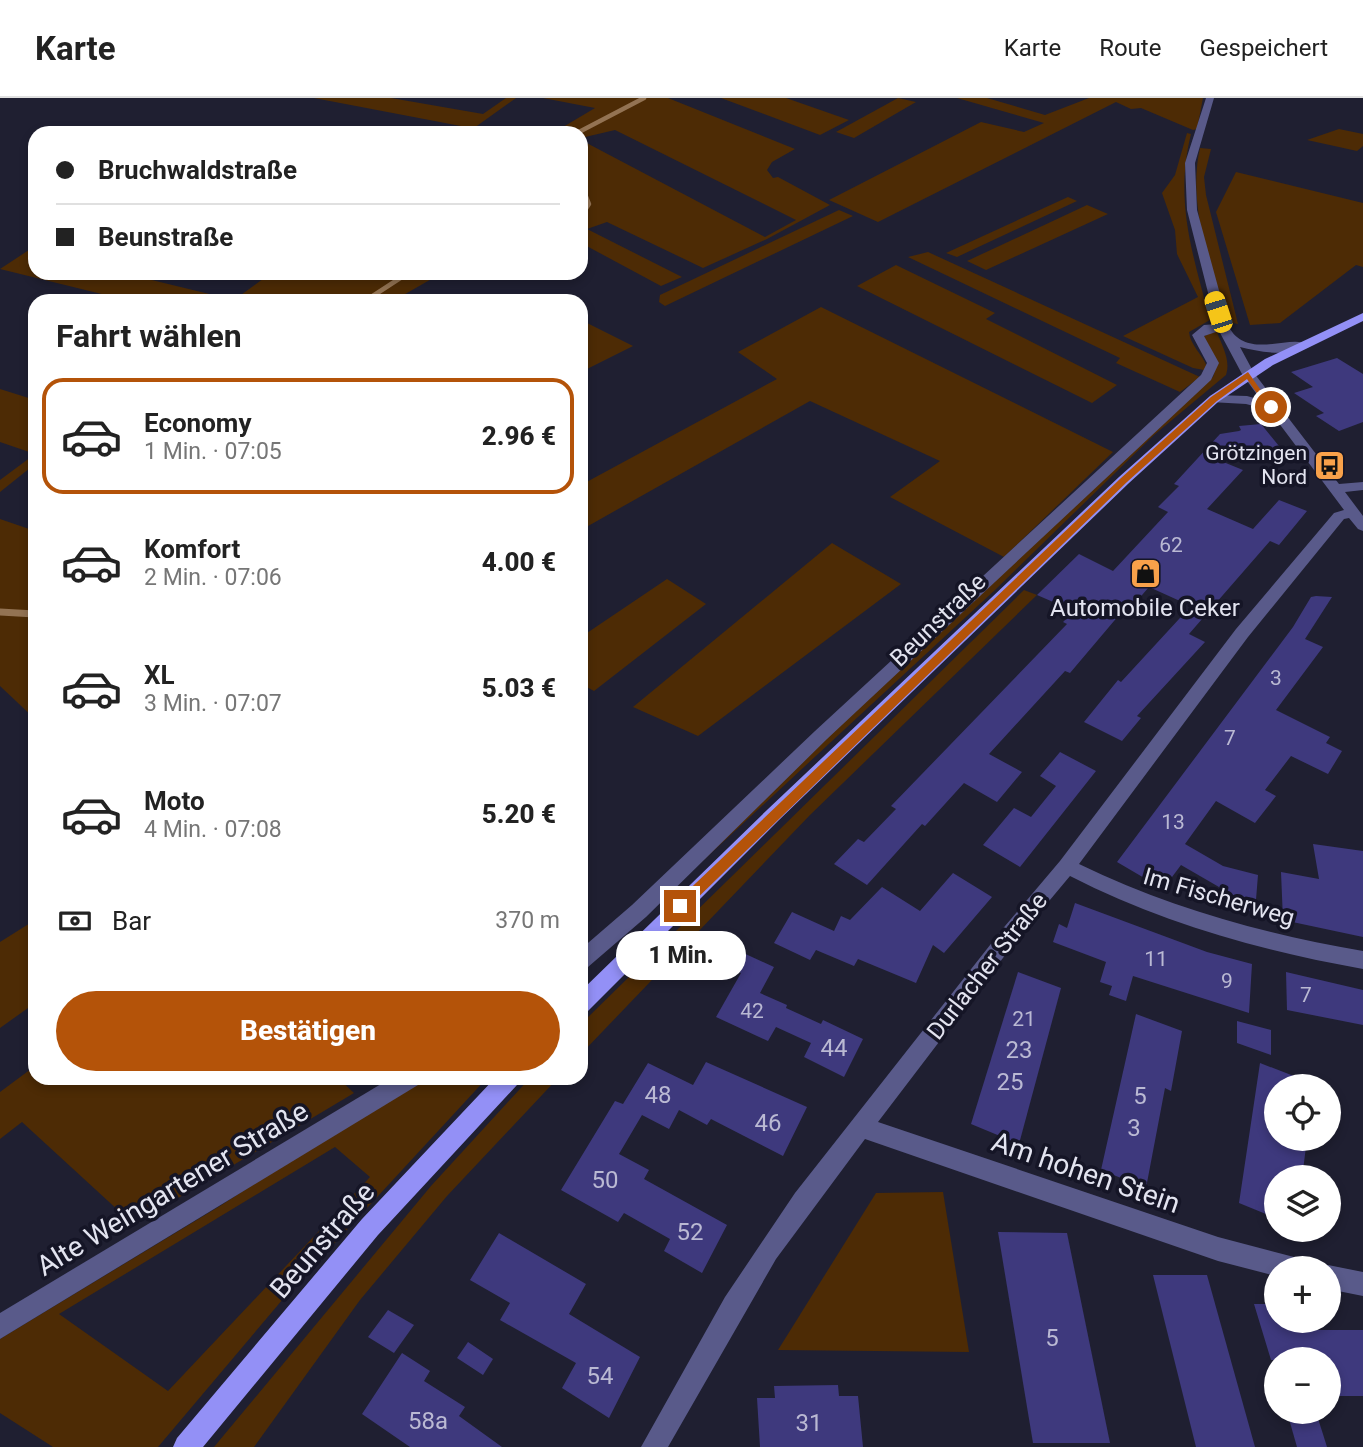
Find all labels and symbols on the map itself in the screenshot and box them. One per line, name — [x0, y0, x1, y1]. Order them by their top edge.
car — [1202, 289, 1235, 335]
route start — [1255, 391, 1287, 423]
place label: Grötzingen Nord — [1205, 441, 1307, 489]
bus stop icon: Grötzingen Nord — [1313, 448, 1347, 482]
house number: 62 — [1159, 533, 1183, 557]
shop icon: Automobile Ceker — [1128, 557, 1162, 591]
street label: Beunstraße — [884, 568, 992, 672]
place label: Automobile Ceker — [1050, 594, 1240, 622]
house number: 3 — [1270, 666, 1282, 690]
house number: 7 — [1224, 726, 1236, 750]
house number: 13 — [1161, 810, 1185, 834]
street label: Im Fischerweg — [1140, 862, 1298, 932]
street label: Durlacher Straße — [921, 887, 1053, 1045]
route end — [664, 890, 696, 922]
callout: 1 Min. — [615, 930, 745, 980]
house number: 11 — [1144, 947, 1168, 971]
house number: 9 — [1221, 969, 1233, 993]
house number: 7 — [1300, 983, 1312, 1007]
house number: 42 — [740, 999, 764, 1023]
house number: 21 — [1012, 1007, 1036, 1031]
house number: 44 — [821, 1034, 847, 1062]
house number: 23 — [1006, 1036, 1032, 1064]
house number: 25 — [997, 1068, 1023, 1096]
house number: 48 — [645, 1081, 671, 1109]
house number: 5 — [1133, 1082, 1147, 1110]
street label: Alte Weingartener Straße — [31, 1094, 314, 1283]
house number: 46 — [755, 1109, 781, 1137]
house number: 3 — [1127, 1114, 1141, 1142]
street label: Am hohen Stein — [987, 1125, 1184, 1220]
house number: 50 — [592, 1166, 618, 1194]
street label: Beunstraße — [263, 1176, 382, 1305]
house number: 52 — [677, 1218, 703, 1246]
house number: 5 — [1045, 1324, 1059, 1352]
house number: 54 — [587, 1362, 613, 1390]
house number: 58a — [408, 1407, 448, 1435]
house number: 31 — [796, 1409, 822, 1437]

